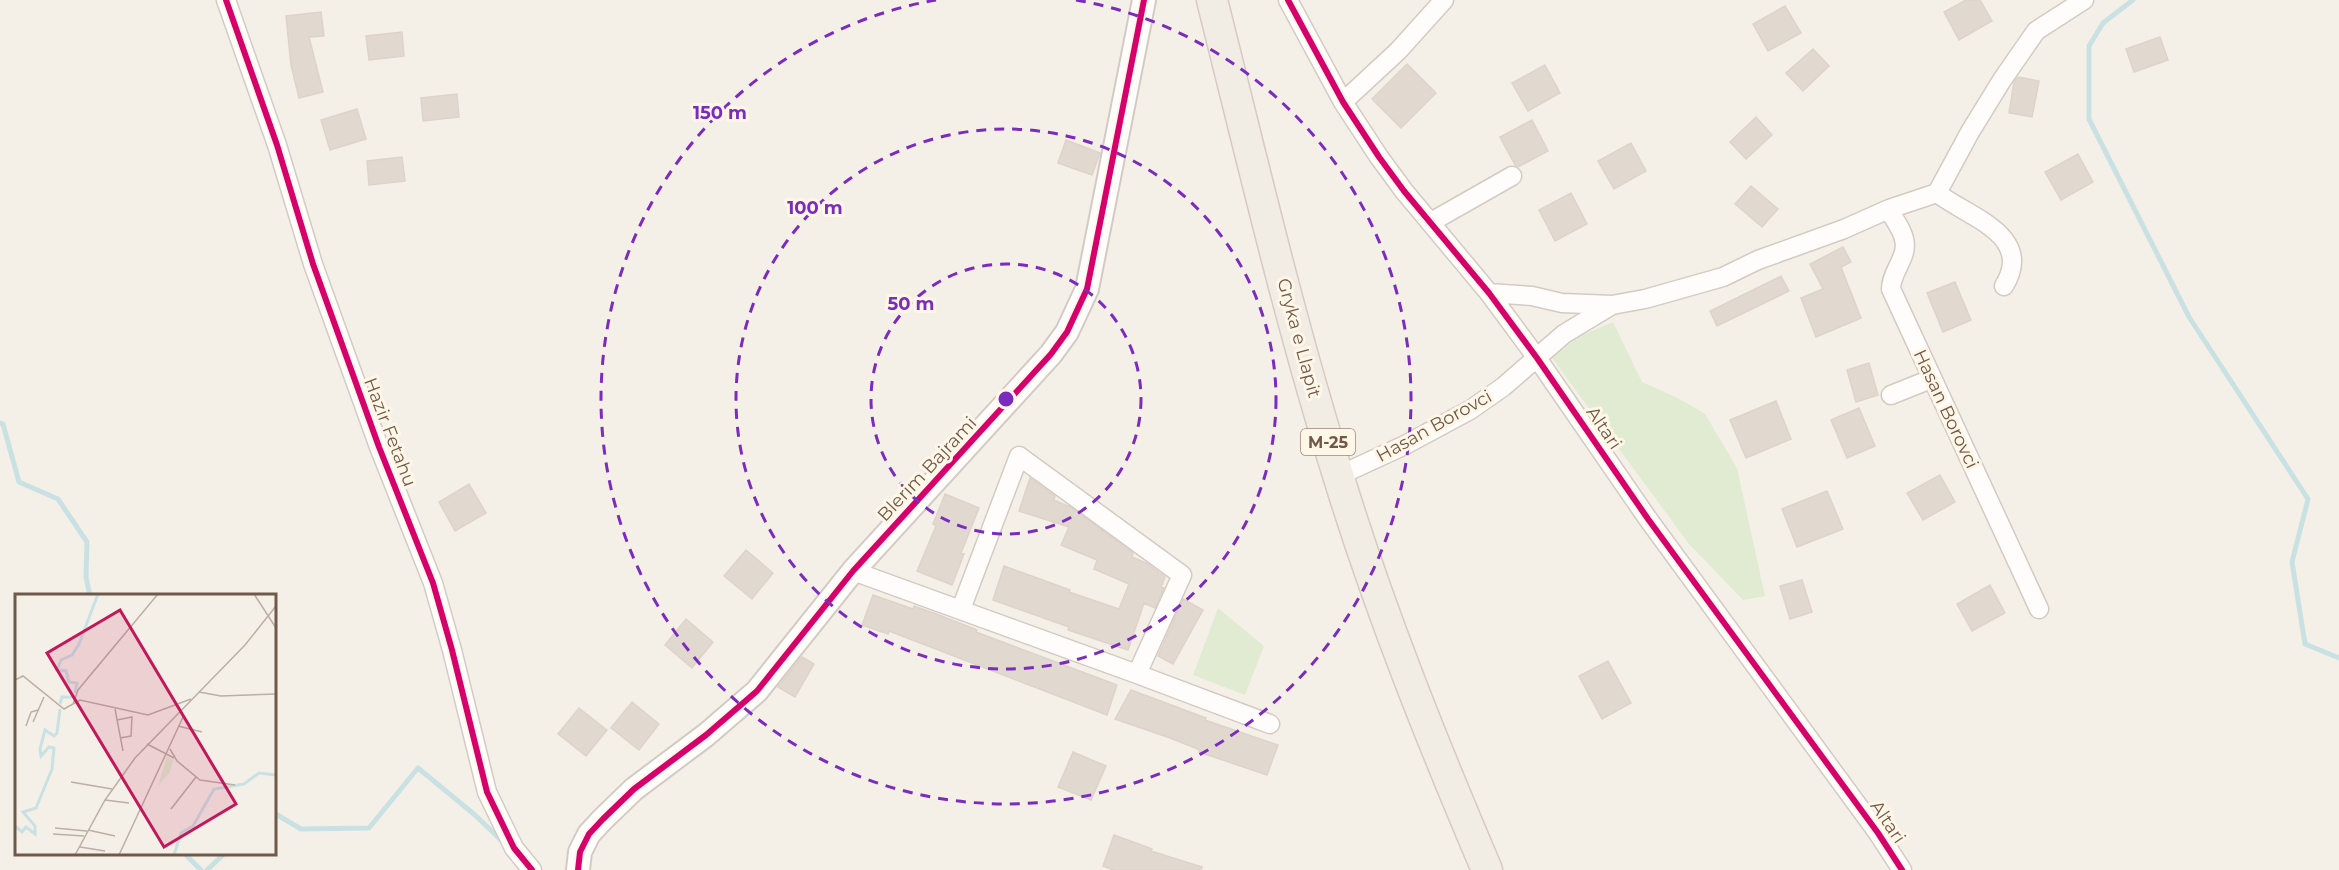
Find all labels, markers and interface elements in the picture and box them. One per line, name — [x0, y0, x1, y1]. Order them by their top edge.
text: 150 m — [693, 102, 747, 124]
text: 100 m — [787, 197, 843, 219]
street label: Gryka e Llapit — [1273, 276, 1325, 400]
text: 50 m — [888, 293, 934, 315]
street label: Hasan Borovci — [1909, 346, 1983, 472]
street label: Hazir Fetahu — [359, 374, 421, 490]
street label: Hasan Borovci — [1372, 385, 1496, 467]
centre of rings — [996, 389, 1016, 409]
street label: Altari — [1582, 402, 1626, 454]
street label: Blerim Bajrami — [873, 412, 981, 526]
road number: M-25 — [1301, 429, 1355, 455]
inset map — [15, 594, 276, 855]
street label: Altari — [1866, 796, 1910, 848]

